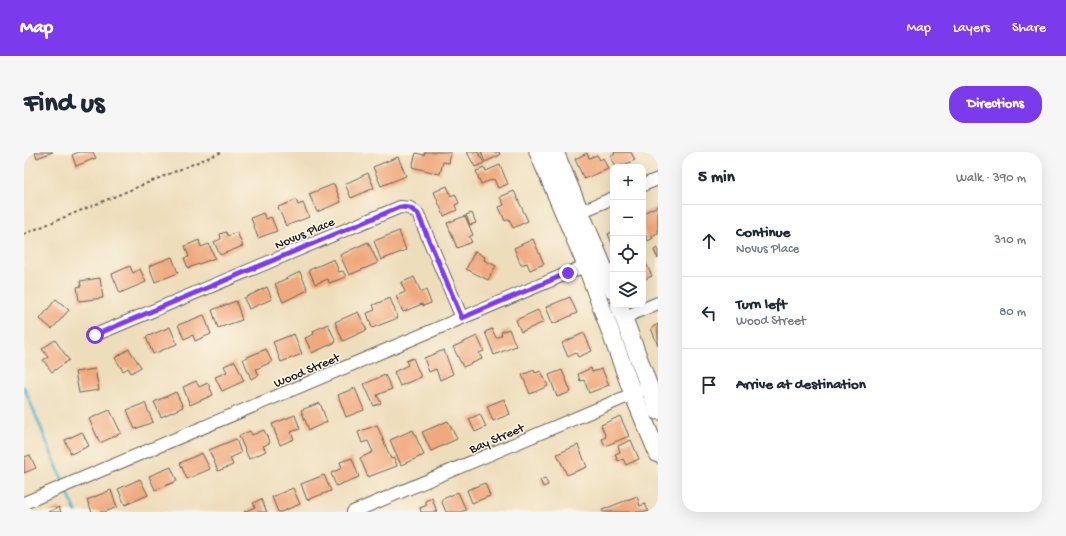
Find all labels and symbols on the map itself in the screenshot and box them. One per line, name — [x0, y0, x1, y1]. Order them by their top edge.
street label: Novus Place — [273, 215, 337, 254]
route end — [559, 264, 577, 282]
route start — [86, 326, 104, 344]
street label: Wood Street — [272, 350, 344, 392]
street label: Bay Street — [466, 420, 528, 458]

